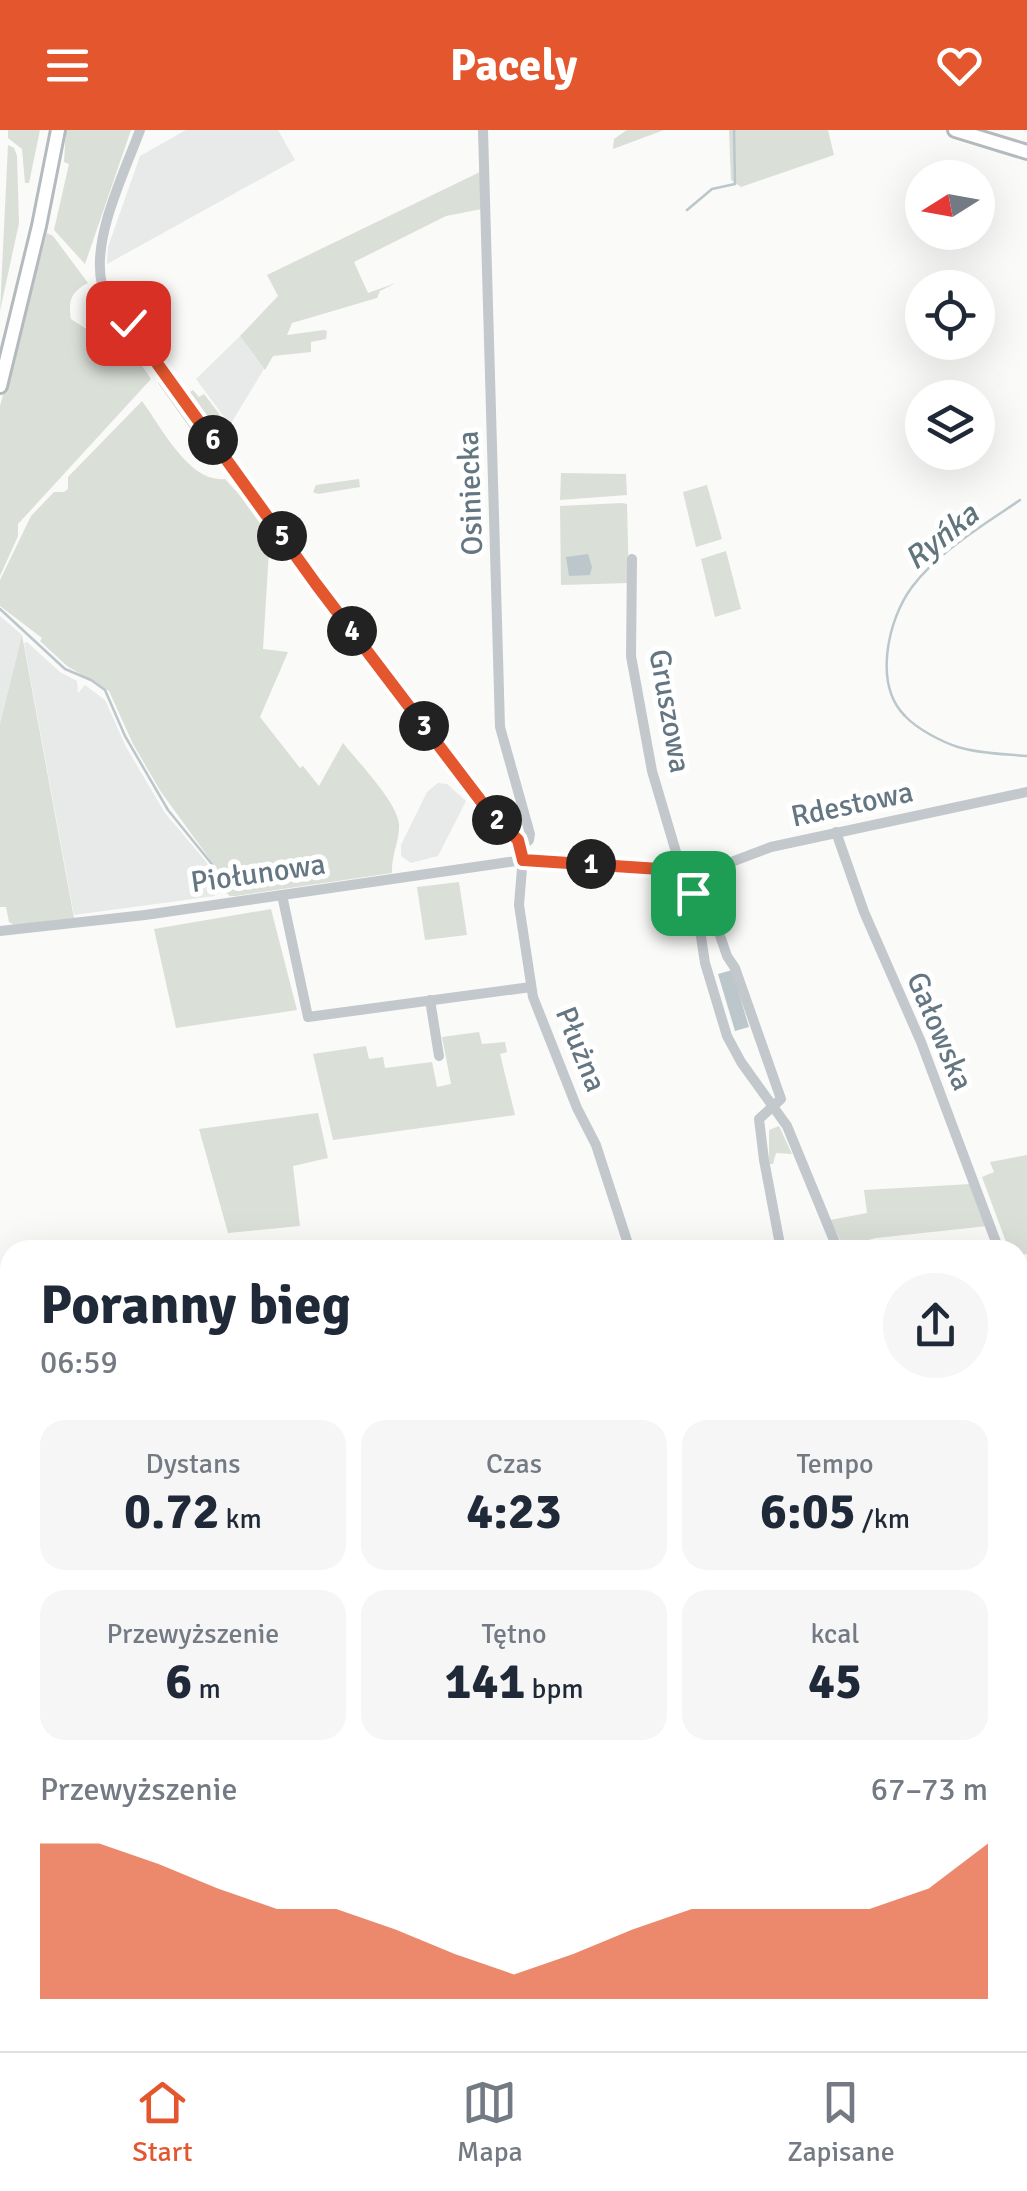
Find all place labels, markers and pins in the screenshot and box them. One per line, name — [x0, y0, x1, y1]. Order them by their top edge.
pin — [86, 281, 171, 366]
pin: 6 — [188, 415, 238, 465]
pin: 5 — [257, 511, 307, 561]
pin: 4 — [327, 606, 377, 656]
pin: 3 — [399, 701, 449, 751]
pin: 2 — [472, 795, 522, 845]
pin: 1 — [566, 839, 616, 889]
pin — [651, 851, 736, 936]

